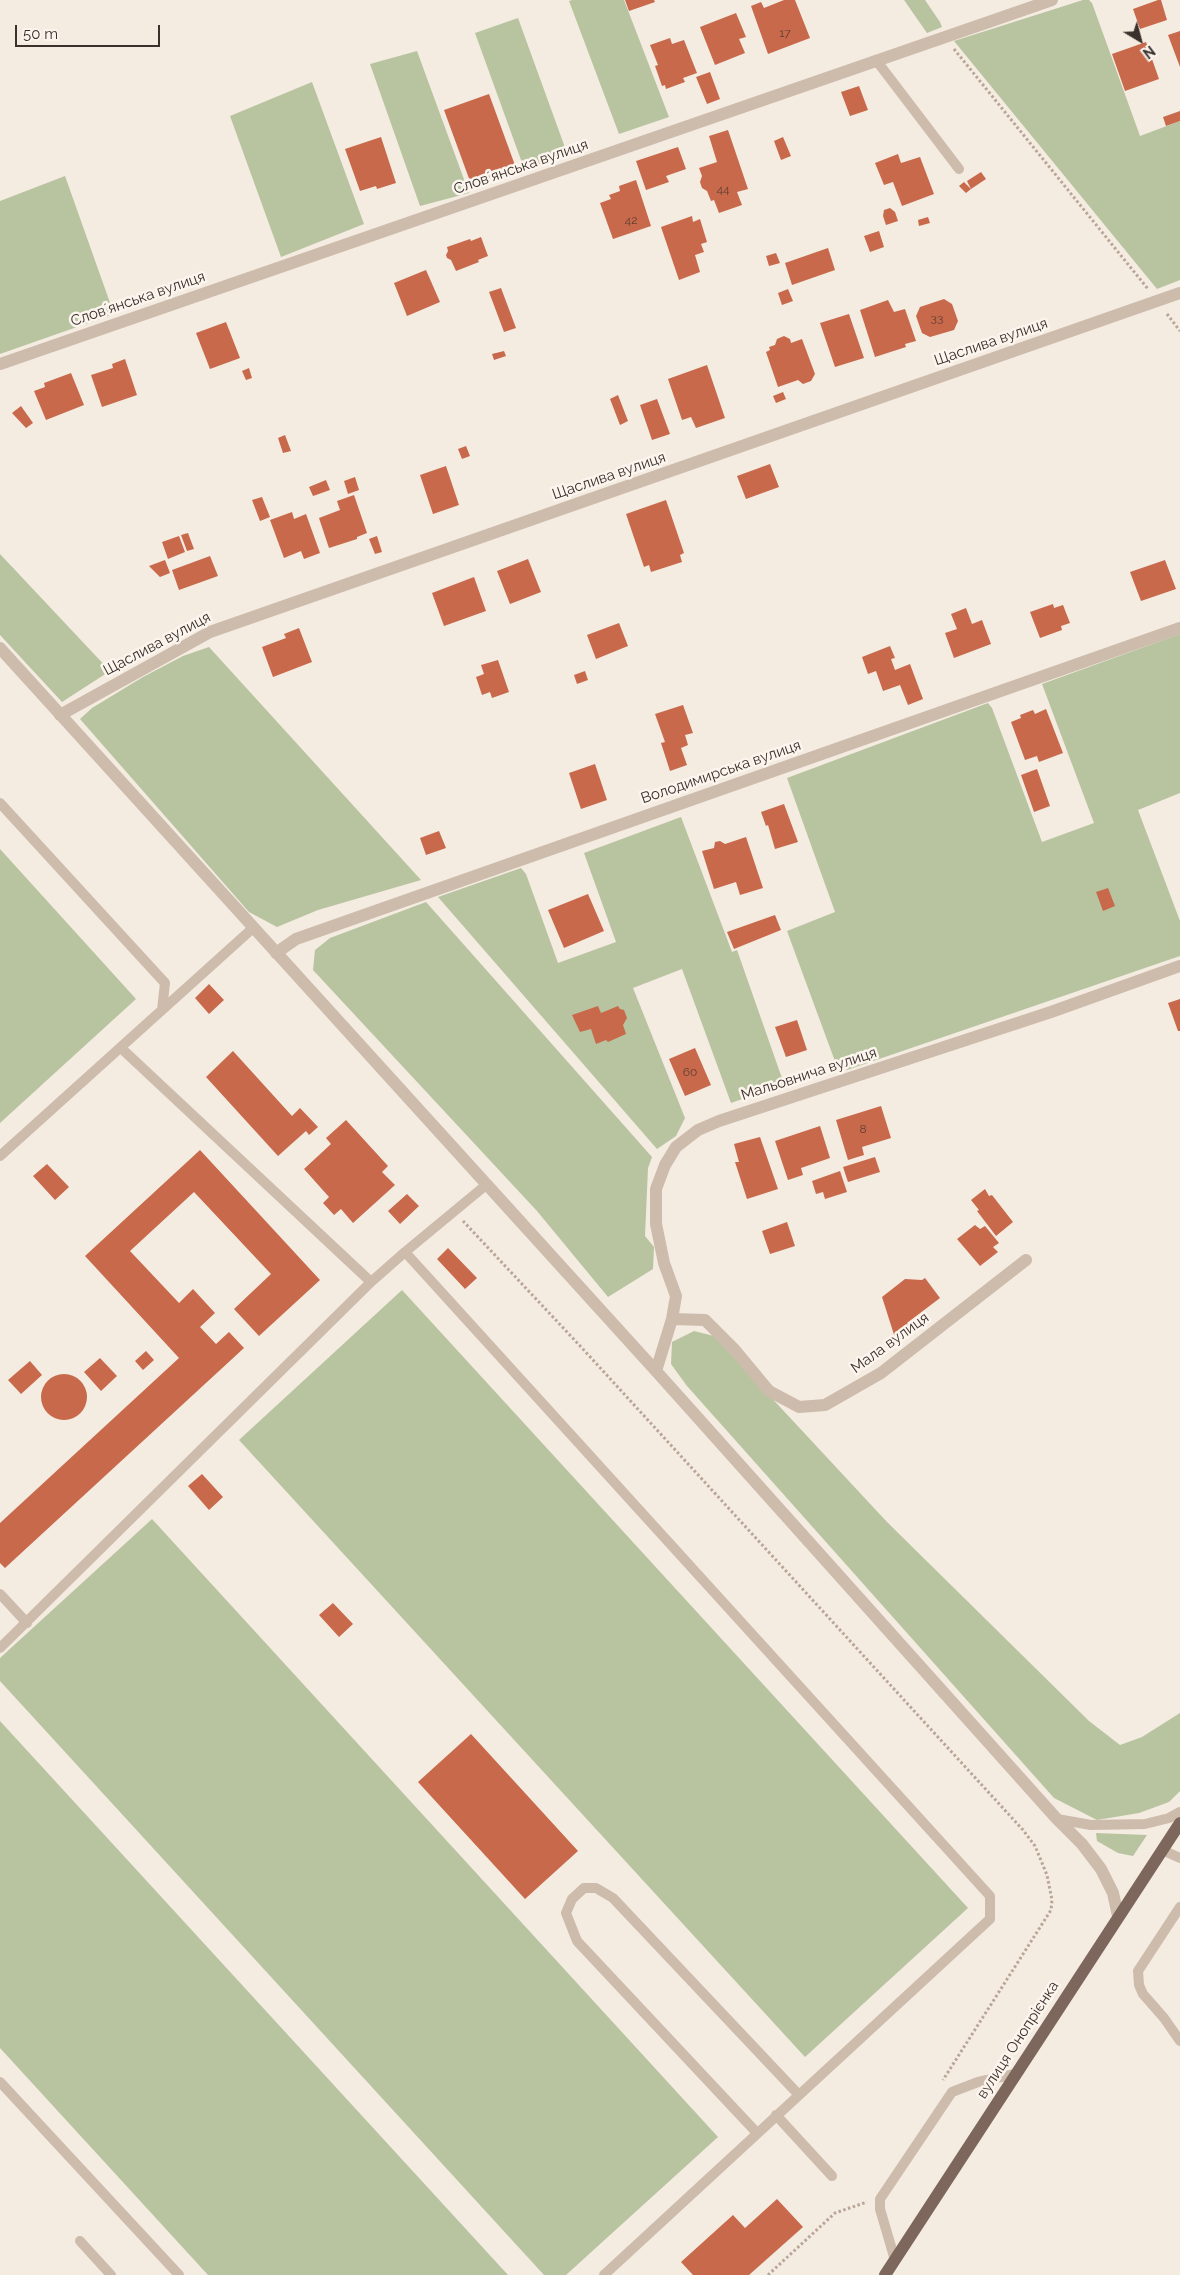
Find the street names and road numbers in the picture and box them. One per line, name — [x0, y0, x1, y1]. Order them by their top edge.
street label: Словʼянська вулиця — [451, 136, 591, 198]
street label: Словʼянська вулиця — [68, 268, 208, 330]
street label: Щаслива вулиця — [932, 314, 1050, 370]
street label: Щаслива вулиця — [550, 448, 668, 504]
street label: Щаслива вулиця — [100, 608, 214, 680]
street label: Володимирська вулиця — [639, 736, 803, 808]
street label: Мальовнича вулиця — [739, 1044, 879, 1104]
street label: Мала вулиця — [848, 1309, 932, 1377]
street label: вулиця Онопрієнка — [973, 1978, 1063, 2102]

